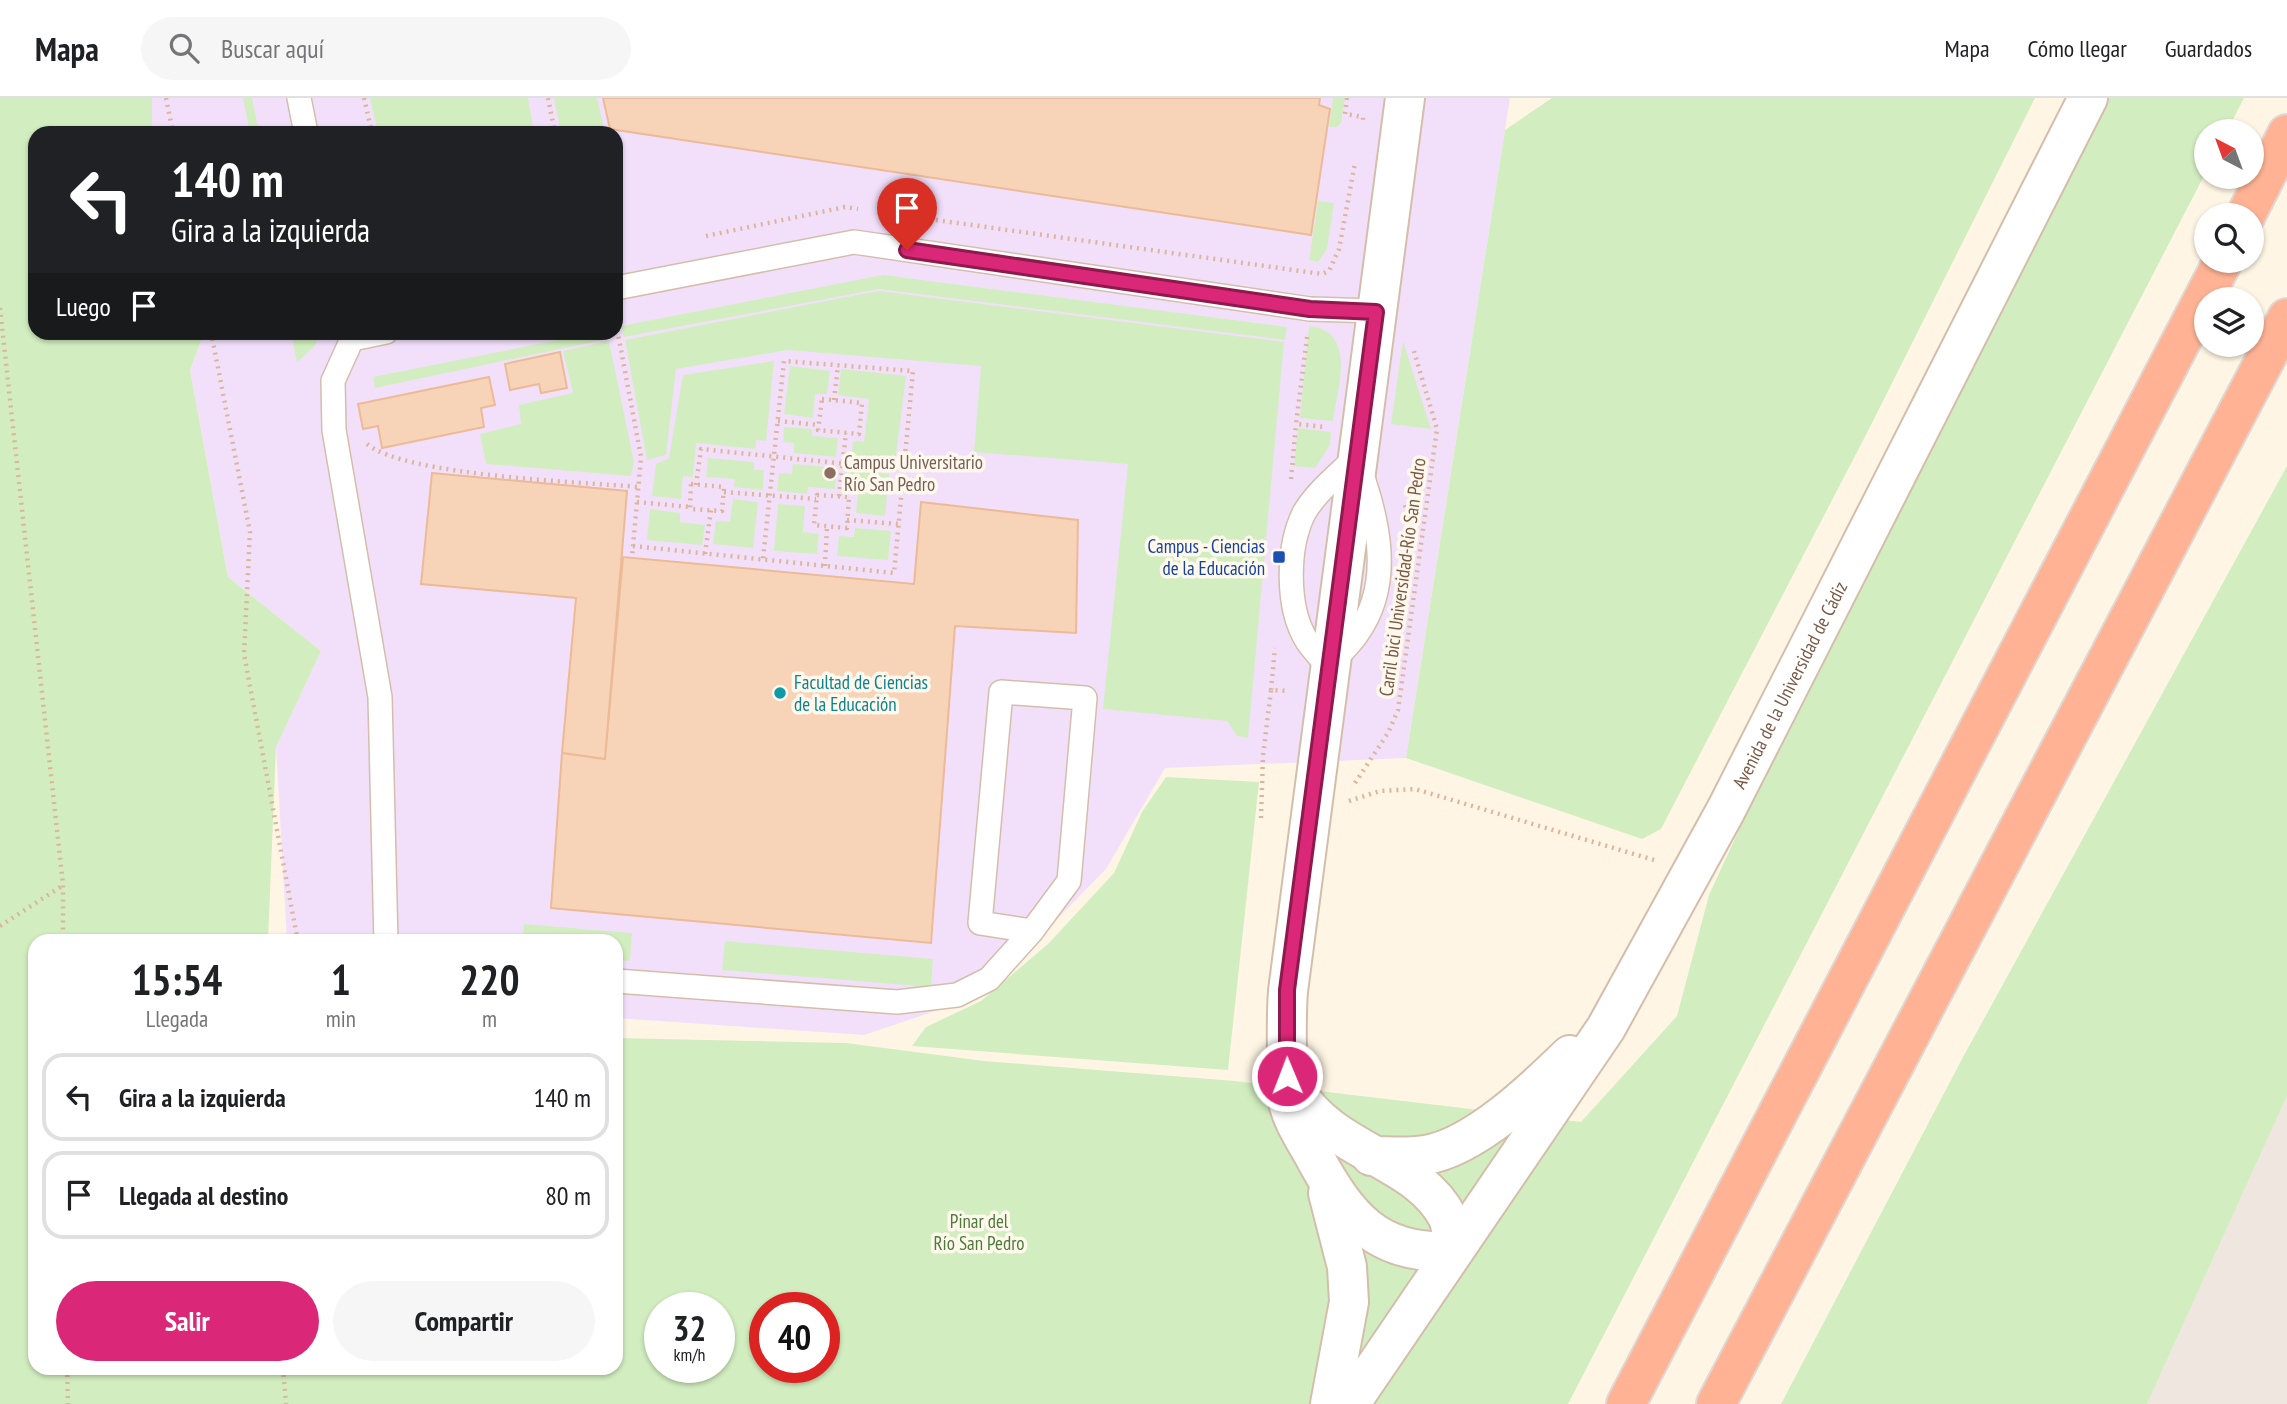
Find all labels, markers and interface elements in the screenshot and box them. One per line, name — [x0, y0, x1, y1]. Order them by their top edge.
search box — [141, 17, 631, 80]
text: Mapa — [35, 27, 99, 70]
icon: search — [165, 29, 203, 67]
text: Buscar aquí — [221, 32, 324, 65]
text: Mapa — [1945, 33, 1990, 64]
text: Cómo llegar — [2028, 33, 2127, 64]
text: Guardados — [2165, 33, 2252, 64]
north arrow — [2194, 119, 2264, 189]
map controls — [2194, 119, 2264, 357]
text: 140 m — [171, 147, 284, 211]
icon: left — [56, 154, 147, 245]
pin — [877, 178, 937, 250]
icon: arrive — [888, 189, 926, 227]
button: search — [2194, 203, 2264, 273]
text: Gira a la izquierda — [171, 209, 370, 251]
icon: arrive — [125, 287, 163, 325]
button: layers — [2194, 287, 2264, 357]
text: Luego — [56, 290, 111, 323]
place label: Campus Universitario Río San Pedro — [844, 450, 983, 496]
street label: Carril bici Universidad-Río San Pedro — [1373, 456, 1431, 698]
marker: Campus Universitario Río San Pedro — [822, 465, 838, 481]
place label: Campus - Ciencias de la Educación — [1148, 534, 1265, 580]
marker: Campus - Ciencias de la Educación — [1271, 549, 1287, 565]
street label: Avenida de la Universidad de Cádiz — [1727, 577, 1852, 793]
place label: Facultad de Ciencias de la Educación — [794, 670, 928, 716]
marker: Facultad de Ciencias de la Educación — [772, 685, 788, 701]
text: 15:54 — [131, 952, 222, 1007]
text: 1 — [331, 952, 351, 1007]
text: 220 — [459, 952, 520, 1007]
text: Llegada — [146, 1004, 208, 1033]
text: min — [326, 1004, 356, 1033]
text: m — [482, 1004, 497, 1033]
position arrow — [1250, 1039, 1324, 1113]
icon: left — [60, 1078, 98, 1116]
text: Gira a la izquierda — [119, 1081, 286, 1114]
text: 140 m — [533, 1081, 591, 1114]
icon: arrive — [60, 1176, 98, 1214]
text: Llegada al destino — [119, 1179, 288, 1212]
text: 80 m — [545, 1179, 591, 1212]
park label: Pinar del Río San Pedro — [933, 1209, 1025, 1255]
button: Salir — [56, 1281, 319, 1361]
button: Compartir — [333, 1281, 595, 1361]
speed limit sign: 40 — [749, 1292, 840, 1383]
text: 32 — [673, 1305, 706, 1351]
text: km/h — [674, 1343, 705, 1366]

